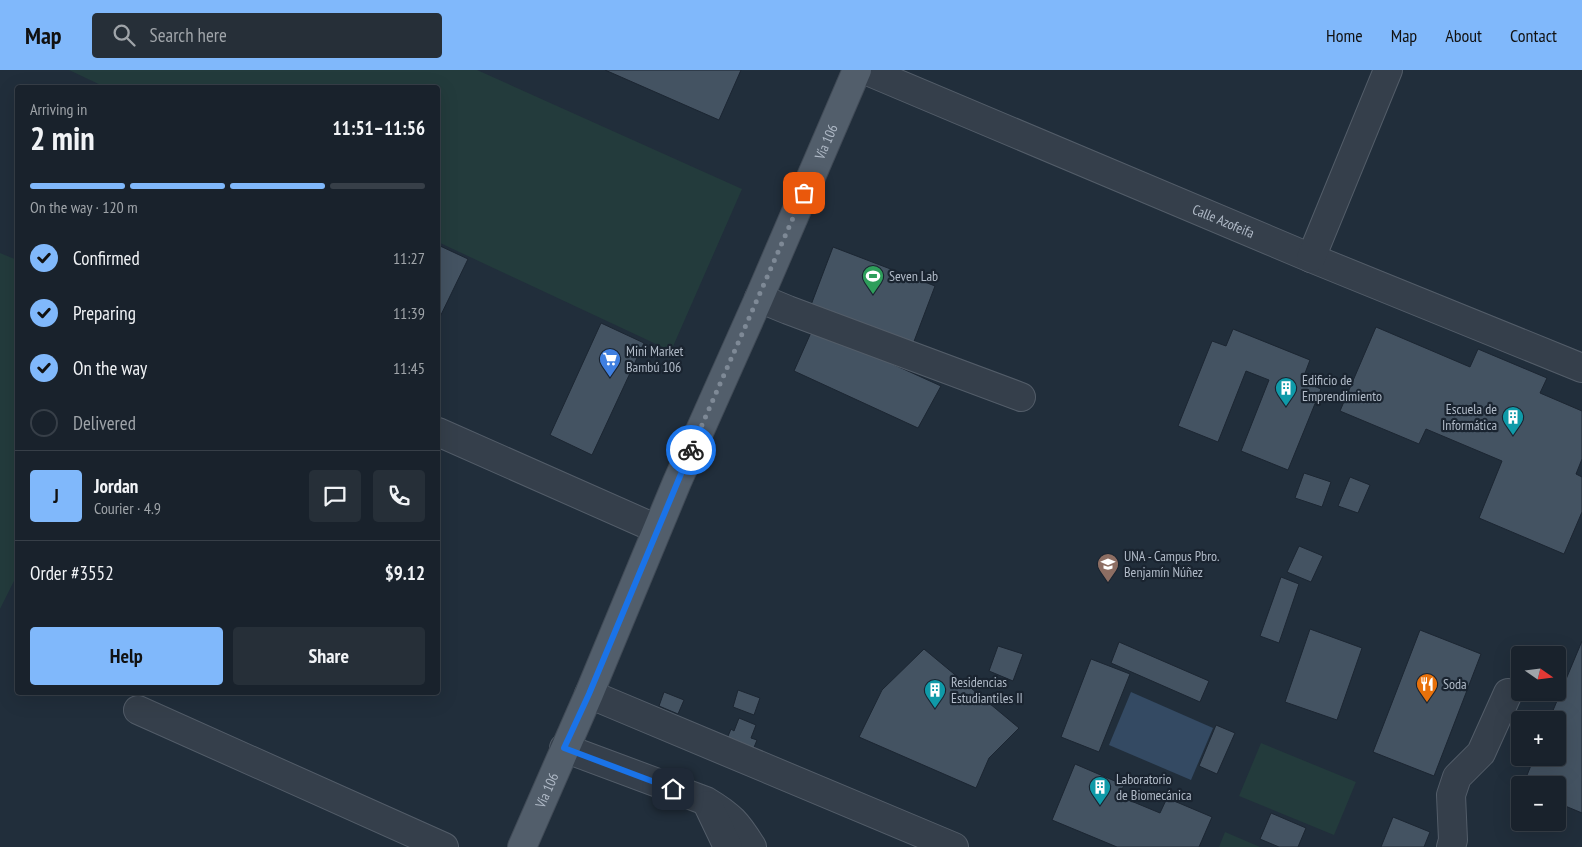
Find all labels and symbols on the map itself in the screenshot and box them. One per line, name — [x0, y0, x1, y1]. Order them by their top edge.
street label: Vía 106 — [810, 121, 842, 163]
pin — [783, 172, 825, 214]
street label: Calle Azofeifa — [1190, 200, 1257, 242]
sports icon: Seven Lab — [861, 264, 885, 295]
place label: Seven Lab — [889, 267, 938, 285]
place label: Mini Market Bambú 106 — [626, 342, 684, 376]
supermarket icon: Mini Market Bambú 106 — [598, 347, 622, 378]
place label: Edificio de Emprendimiento — [1302, 371, 1382, 405]
building icon: Edificio de Emprendimiento — [1274, 376, 1298, 407]
place label: Escuela de Informática — [1442, 400, 1497, 434]
building icon: Escuela de Informática — [1501, 405, 1525, 436]
courier — [666, 425, 716, 475]
place label: UNA - Campus Pbro. Benjamín Núñez — [1124, 547, 1219, 581]
school or university icon: UNA - Campus Pbro. Benjamín Núñez — [1096, 552, 1120, 583]
north arrow — [1511, 646, 1566, 701]
restaurant icon: Soda — [1415, 672, 1439, 703]
place label: Residencias Estudiantiles II — [951, 673, 1023, 707]
place label: Soda — [1443, 675, 1467, 693]
building icon: Residencias Estudiantiles II — [923, 678, 947, 709]
pin — [652, 768, 694, 810]
street label: Vía 106 — [531, 770, 562, 811]
place label: Laboratorio de Biomecánica — [1116, 770, 1192, 804]
building icon: Laboratorio de Biomecánica — [1088, 775, 1112, 806]

